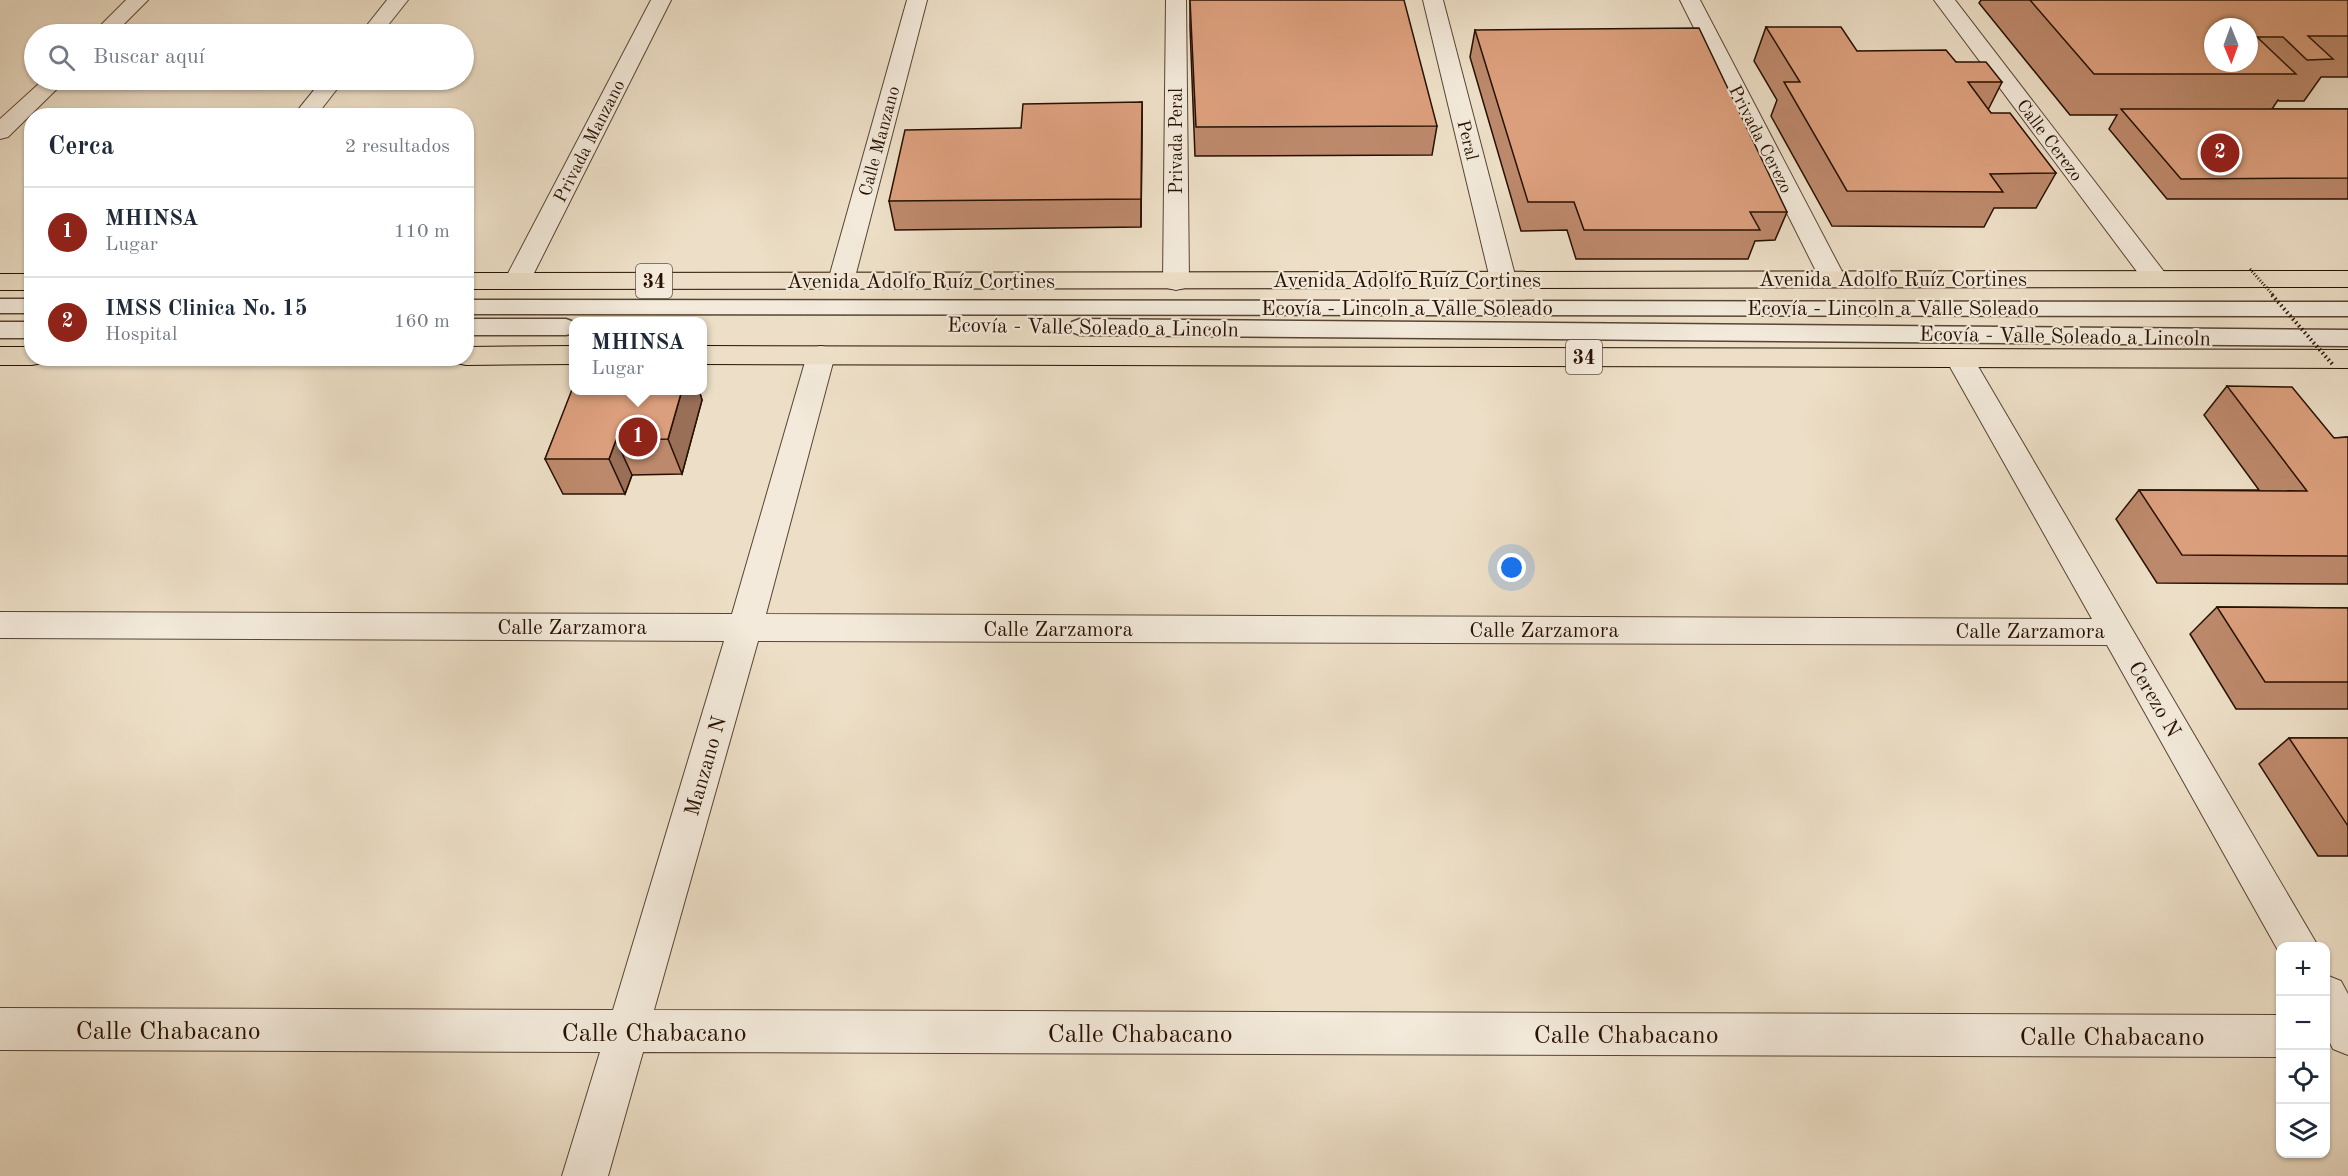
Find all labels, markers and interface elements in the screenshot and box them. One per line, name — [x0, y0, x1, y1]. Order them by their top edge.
north arrow — [2204, 18, 2258, 72]
search box — [24, 24, 474, 90]
icon: search — [45, 41, 78, 74]
text: Buscar aquí — [93, 46, 205, 68]
street label: Privada Manzano — [551, 77, 629, 206]
street label: Privada Cerezo — [1725, 83, 1795, 196]
street label: Calle Manzano — [857, 84, 903, 198]
street label: Privada Peral — [1168, 88, 1186, 194]
street label: Calle Cerezo — [2013, 97, 2086, 185]
street label: Peral — [1453, 118, 1481, 162]
pin: 2 — [2200, 130, 2240, 176]
text: Cerca — [48, 134, 114, 160]
text: 2 resultados — [345, 137, 450, 157]
text: MHINSA — [105, 208, 198, 230]
text: 1 — [62, 222, 73, 242]
text: 110 m — [394, 222, 450, 242]
text: Lugar — [105, 235, 158, 255]
road number: 34 — [636, 264, 672, 298]
street label: Avenida Adolfo Ruíz Cortines — [1759, 270, 2027, 291]
street label: Avenida Adolfo Ruíz Cortines — [1273, 271, 1541, 292]
street label: Avenida Adolfo Ruíz Cortines — [787, 272, 1055, 293]
text: IMSS Clinica No. 15 — [105, 298, 308, 320]
street label: Ecovía - Lincoln a Valle Soleado — [1261, 299, 1553, 320]
street label: Ecovía - Lincoln a Valle Soleado — [1747, 299, 2039, 320]
text: 2 — [62, 312, 73, 332]
text: 160 m — [394, 312, 450, 332]
street label: Ecovía - Valle Soleado a Lincoln — [947, 315, 1239, 342]
popup — [569, 317, 707, 395]
street label: Ecovía - Valle Soleado a Lincoln — [1919, 324, 2211, 351]
text: Hospital — [105, 325, 177, 345]
text: MHINSA — [591, 332, 685, 354]
road number: 34 — [1566, 340, 1602, 374]
text: Lugar — [591, 359, 644, 379]
pin: 1 — [618, 414, 658, 460]
your location — [1497, 553, 1526, 582]
street label: Calle Zarzamora — [497, 618, 647, 639]
street label: Calle Zarzamora — [983, 620, 1133, 641]
street label: Calle Zarzamora — [1469, 621, 1619, 642]
street label: Calle Zarzamora — [1955, 622, 2105, 643]
street label: Cerezo N — [2124, 658, 2184, 741]
street label: Manzano N — [682, 714, 731, 819]
map controls — [2276, 942, 2330, 1158]
button: + — [2276, 942, 2330, 996]
button: − — [2276, 996, 2330, 1050]
street label: Calle Chabacano — [75, 1019, 261, 1045]
street label: Calle Chabacano — [561, 1021, 747, 1047]
street label: Calle Chabacano — [1047, 1022, 1233, 1048]
street label: Calle Chabacano — [1533, 1023, 1719, 1049]
street label: Calle Chabacano — [2019, 1025, 2205, 1051]
button: locate — [2276, 1050, 2330, 1104]
button: layers — [2276, 1104, 2330, 1158]

